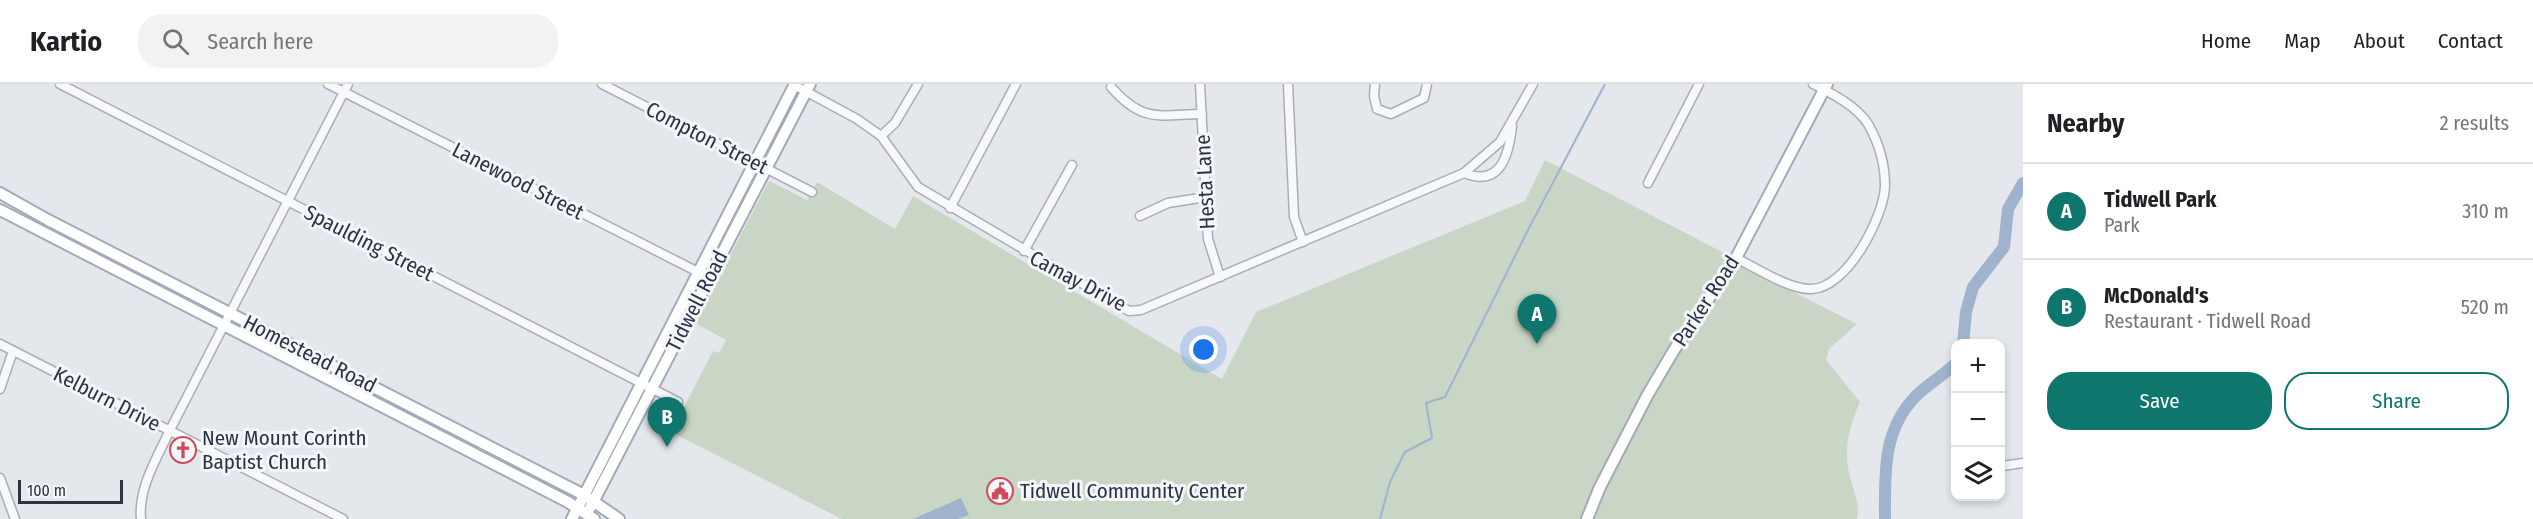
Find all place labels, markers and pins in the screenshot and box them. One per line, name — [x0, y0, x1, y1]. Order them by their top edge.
pin: A — [1518, 294, 1556, 344]
pin: B — [648, 398, 686, 447]
place label: New Mount Corinth Baptist Church — [202, 425, 367, 475]
church icon: New Mount Corinth Baptist Church — [168, 435, 198, 465]
public building icon: Tidwell Community Center — [985, 476, 1015, 506]
place label: Tidwell Community Center — [1020, 478, 1245, 504]

